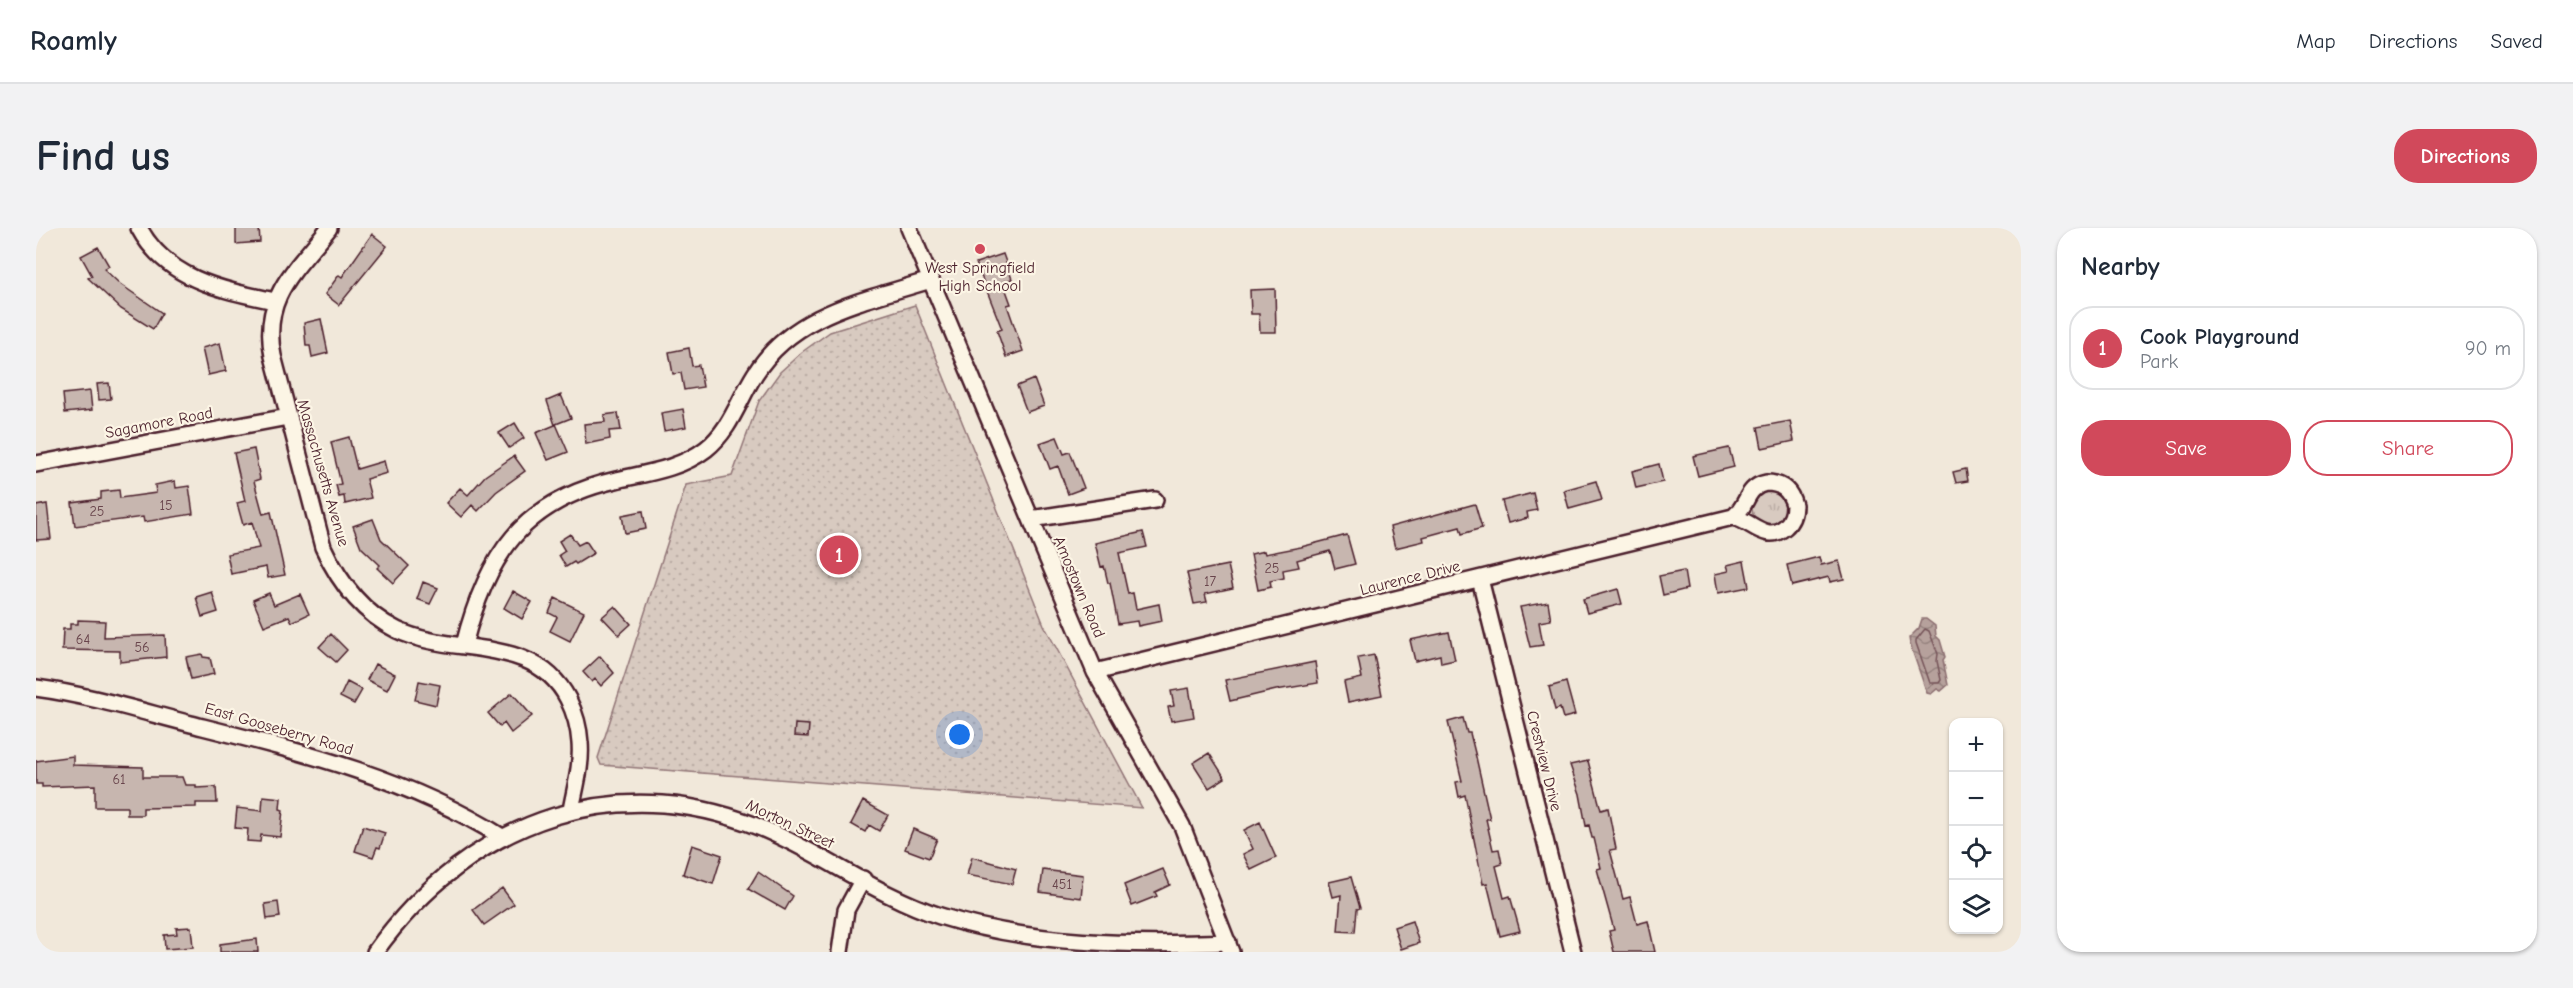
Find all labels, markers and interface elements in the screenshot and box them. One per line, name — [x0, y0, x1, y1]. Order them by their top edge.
text: Roamly — [30, 25, 117, 57]
text: Map — [2296, 29, 2336, 53]
text: Directions — [2369, 29, 2458, 53]
text: Saved — [2491, 29, 2543, 53]
button: Directions — [2394, 129, 2537, 183]
text: Find us — [36, 132, 170, 181]
marker: West Springfield High School — [973, 242, 987, 256]
text: Nearby — [2081, 252, 2160, 282]
place label: West Springfield High School — [925, 259, 1035, 295]
text: Cook Playground — [2140, 324, 2300, 350]
text: 1 — [2099, 337, 2106, 360]
text: 90 m — [2465, 337, 2511, 360]
text: Park — [2140, 350, 2178, 373]
street label: Massachusetts Avenue — [293, 397, 353, 549]
street label: Sagamore Road — [104, 404, 214, 442]
button: Save — [2081, 420, 2291, 476]
button: Share — [2303, 420, 2513, 476]
house number: 15 — [159, 497, 173, 514]
house number: 25 — [90, 503, 104, 520]
pin: 1 — [820, 532, 858, 578]
street label: Amostown Road — [1050, 534, 1108, 640]
street label: Laurence Drive — [1358, 557, 1462, 599]
house number: 25 — [1265, 560, 1279, 577]
house number: 17 — [1204, 573, 1216, 590]
house number: 64 — [76, 631, 90, 648]
house number: 56 — [134, 639, 150, 656]
street label: East Gooseberry Road — [203, 699, 355, 759]
street label: Crestview Drive — [1523, 709, 1565, 813]
map controls — [1949, 718, 2003, 934]
button: + — [1949, 718, 2003, 772]
your location — [945, 720, 974, 749]
house number: 61 — [112, 771, 126, 788]
button: − — [1949, 772, 2003, 826]
street label: Morton Street — [743, 796, 837, 852]
button: locate — [1949, 826, 2003, 880]
house number: 451 — [1052, 876, 1072, 893]
button: layers — [1949, 880, 2003, 934]

